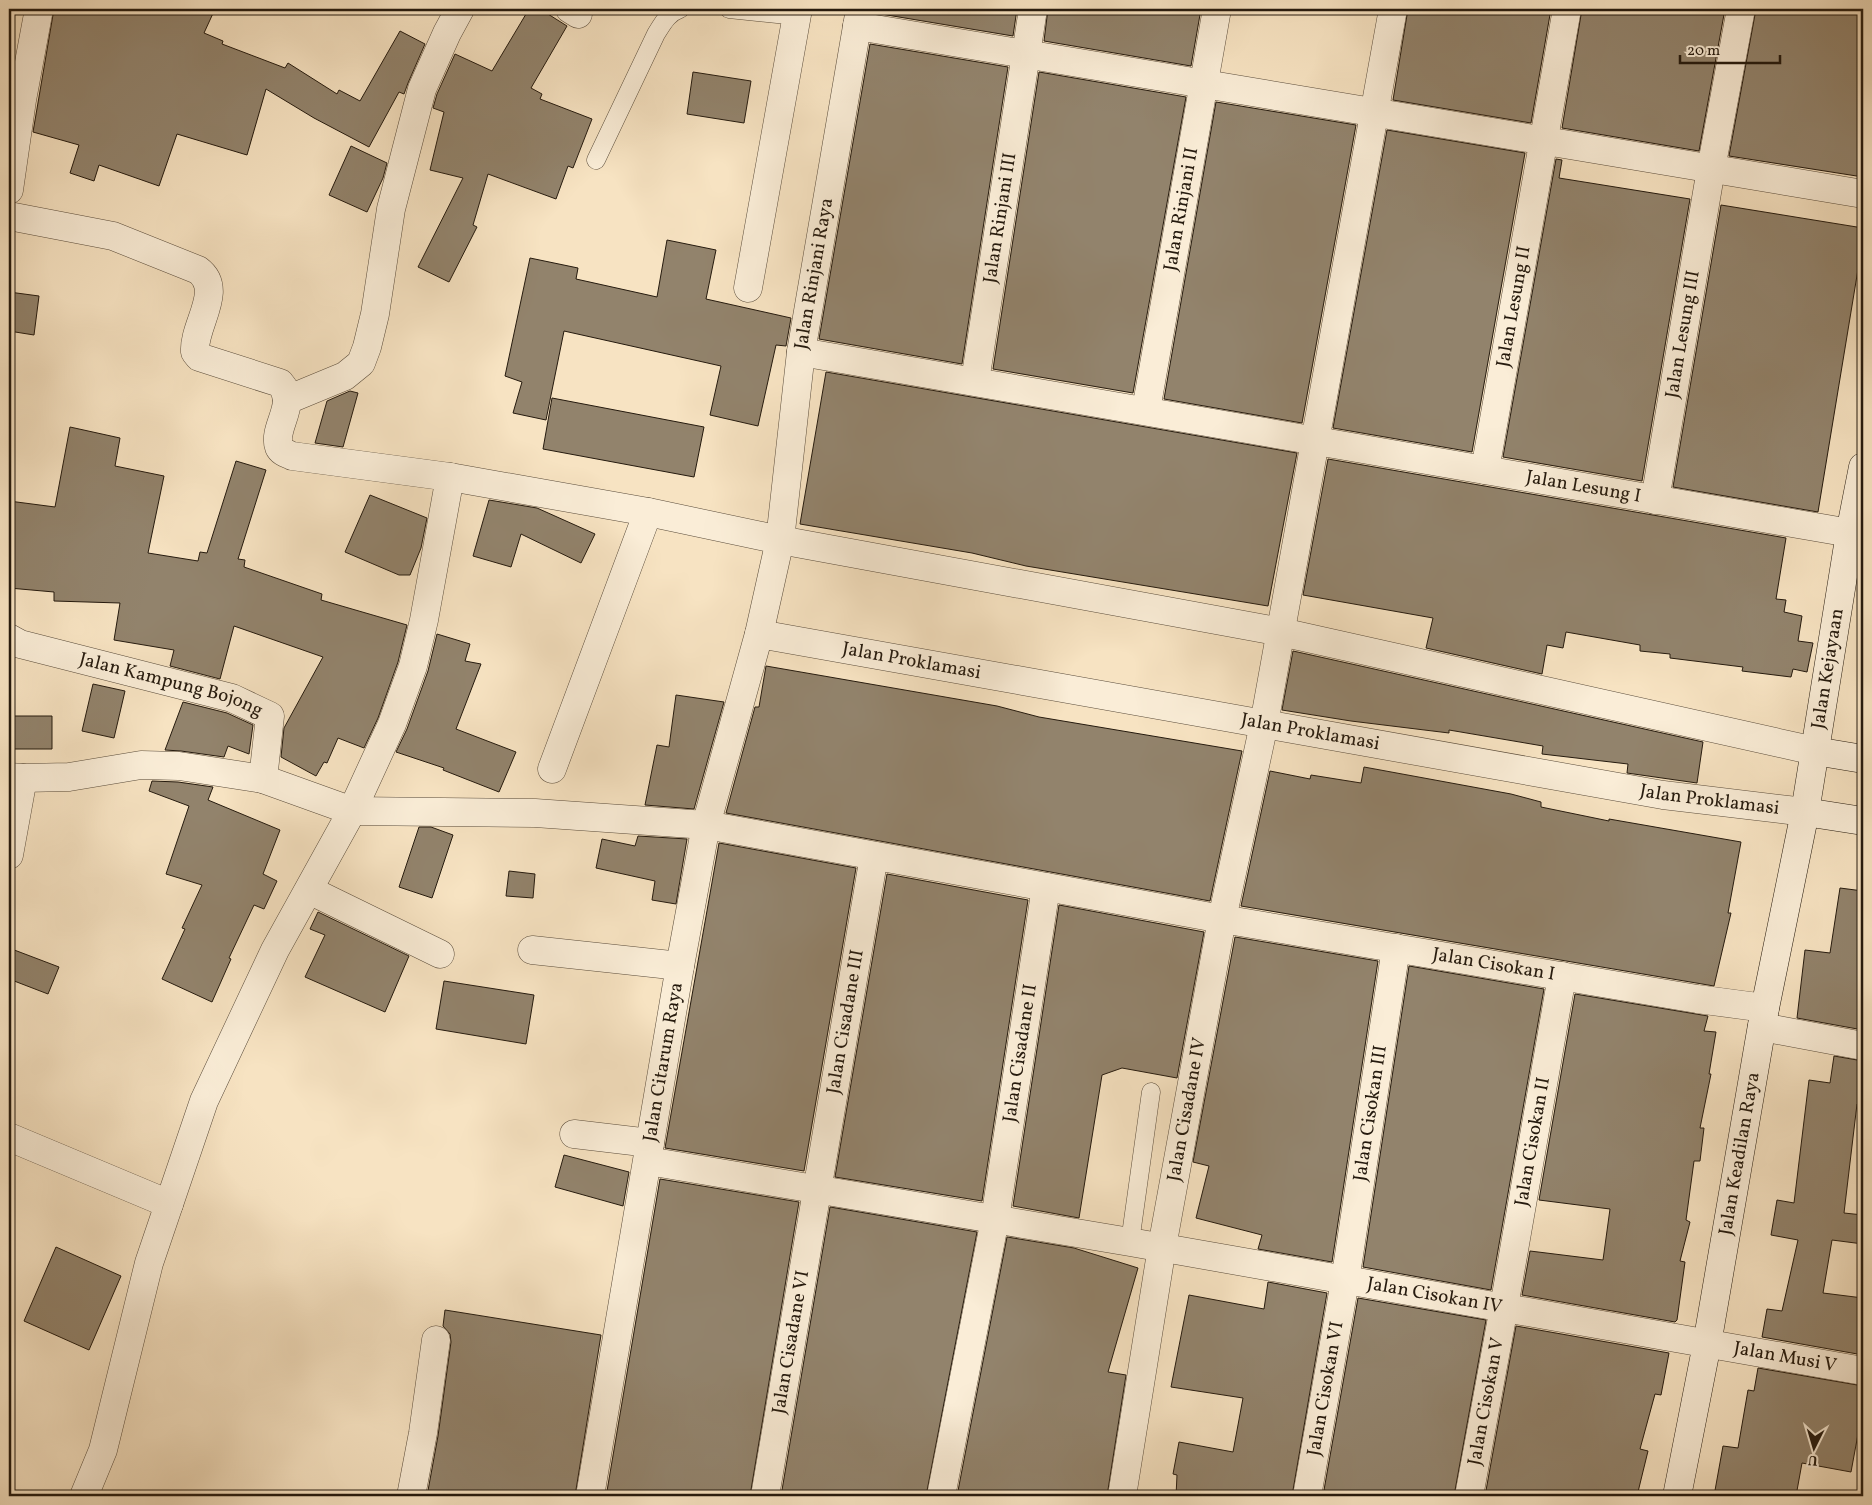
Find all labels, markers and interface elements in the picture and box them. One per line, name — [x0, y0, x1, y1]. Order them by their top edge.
scale bar — [1680, 32, 1780, 64]
text: 20 m — [1687, 41, 1720, 62]
street label: Jalan Rinjani II — [1158, 145, 1205, 273]
street label: Jalan Rinjani III — [977, 151, 1023, 285]
street label: Jalan Rinjani Raya — [789, 196, 840, 352]
street label: Jalan Lesung II — [1491, 244, 1538, 369]
street label: Jalan Lesung III — [1659, 268, 1707, 400]
street label: Jalan Lesung I — [1524, 464, 1643, 510]
street label: Jalan Kejayaan — [1806, 606, 1851, 731]
street label: Jalan Proklamasi — [840, 636, 983, 686]
street label: Jalan Kampung Bojong — [76, 647, 267, 724]
street label: Jalan Proklamasi — [1239, 707, 1382, 757]
street label: Jalan Proklamasi — [1638, 778, 1781, 822]
street label: Jalan Cisokan I — [1430, 942, 1557, 988]
street label: Jalan Cisadane III — [821, 947, 871, 1096]
street label: Jalan Citarum Raya — [637, 981, 690, 1144]
street label: Jalan Cisadane II — [997, 982, 1044, 1124]
street label: Jalan Cisadane IV — [1161, 1035, 1213, 1184]
street label: Jalan Cisokan III — [1347, 1043, 1394, 1183]
street label: Jalan Keadilan Raya — [1713, 1070, 1767, 1237]
street label: Jalan Cisokan II — [1509, 1075, 1557, 1208]
street label: Jalan Cisadane VI — [766, 1268, 816, 1416]
street label: Jalan Cisokan IV — [1365, 1271, 1504, 1320]
street label: Jalan Cisokan VI — [1301, 1319, 1351, 1458]
street label: Jalan Cisokan V — [1462, 1335, 1511, 1468]
street label: Jalan Musi V — [1732, 1335, 1839, 1379]
north arrow — [1790, 1422, 1840, 1472]
text: U — [1807, 1450, 1819, 1469]

